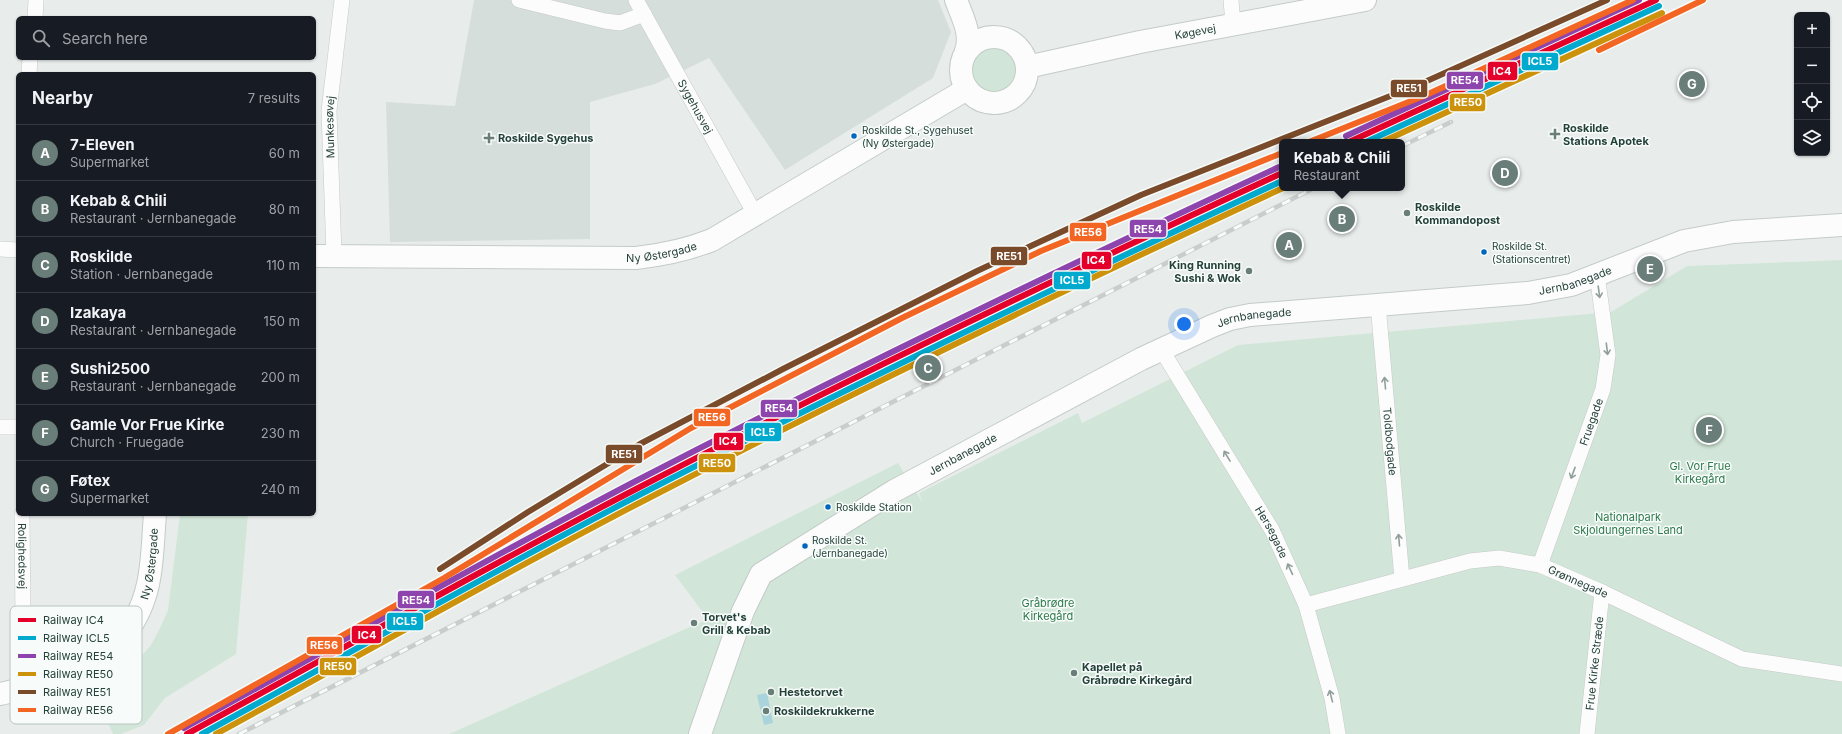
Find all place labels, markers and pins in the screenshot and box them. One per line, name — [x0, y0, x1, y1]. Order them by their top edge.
pin: G — [1679, 69, 1705, 99]
place label: Roskilde Stations Apotek — [1563, 121, 1649, 148]
place label: Roskilde St., Sygehuset (Ny Østergade) — [862, 124, 974, 149]
marker: Roskilde Stations Apotek — [1550, 129, 1560, 139]
place label: Roskilde Sygehus — [498, 131, 593, 145]
marker: Roskilde St., Sygehuset (Ny Østergade) — [849, 131, 859, 141]
marker: Roskilde Sygehus — [483, 132, 495, 144]
pin: D — [1492, 158, 1518, 188]
place label: Roskilde Kommandopost — [1415, 200, 1500, 227]
pin: B — [1329, 204, 1355, 234]
marker: Roskilde Kommandopost — [1402, 208, 1412, 218]
pin: A — [1276, 230, 1302, 260]
place label: Roskilde St. (Stationscentret) — [1492, 240, 1571, 265]
marker: Roskilde St. (Stationscentret) — [1479, 247, 1489, 257]
pin: E — [1637, 254, 1663, 284]
place label: King Running Sushi & Wok — [1169, 258, 1242, 285]
marker: King Running Sushi & Wok — [1244, 266, 1254, 276]
pin: C — [915, 353, 941, 383]
pin: F — [1696, 415, 1722, 445]
place label: Roskilde Station — [836, 501, 912, 513]
marker: Roskilde Station — [823, 502, 833, 512]
place label: Roskilde St. (Jernbanegade) — [812, 534, 888, 559]
marker: Roskilde St. (Jernbanegade) — [800, 541, 810, 551]
place label: Torvet's Grill & Kebab — [702, 610, 771, 637]
marker: Torvet's Grill & Kebab — [689, 618, 699, 628]
place label: Kapellet på Gråbrødre Kirkegård — [1082, 660, 1192, 687]
marker: Kapellet på Gråbrødre Kirkegård — [1069, 668, 1079, 678]
place label: Hestetorvet — [779, 685, 843, 699]
marker: Hestetorvet — [766, 687, 776, 697]
place label: Roskildekrukkerne — [774, 704, 875, 718]
marker: Roskildekrukkerne — [761, 706, 771, 716]

